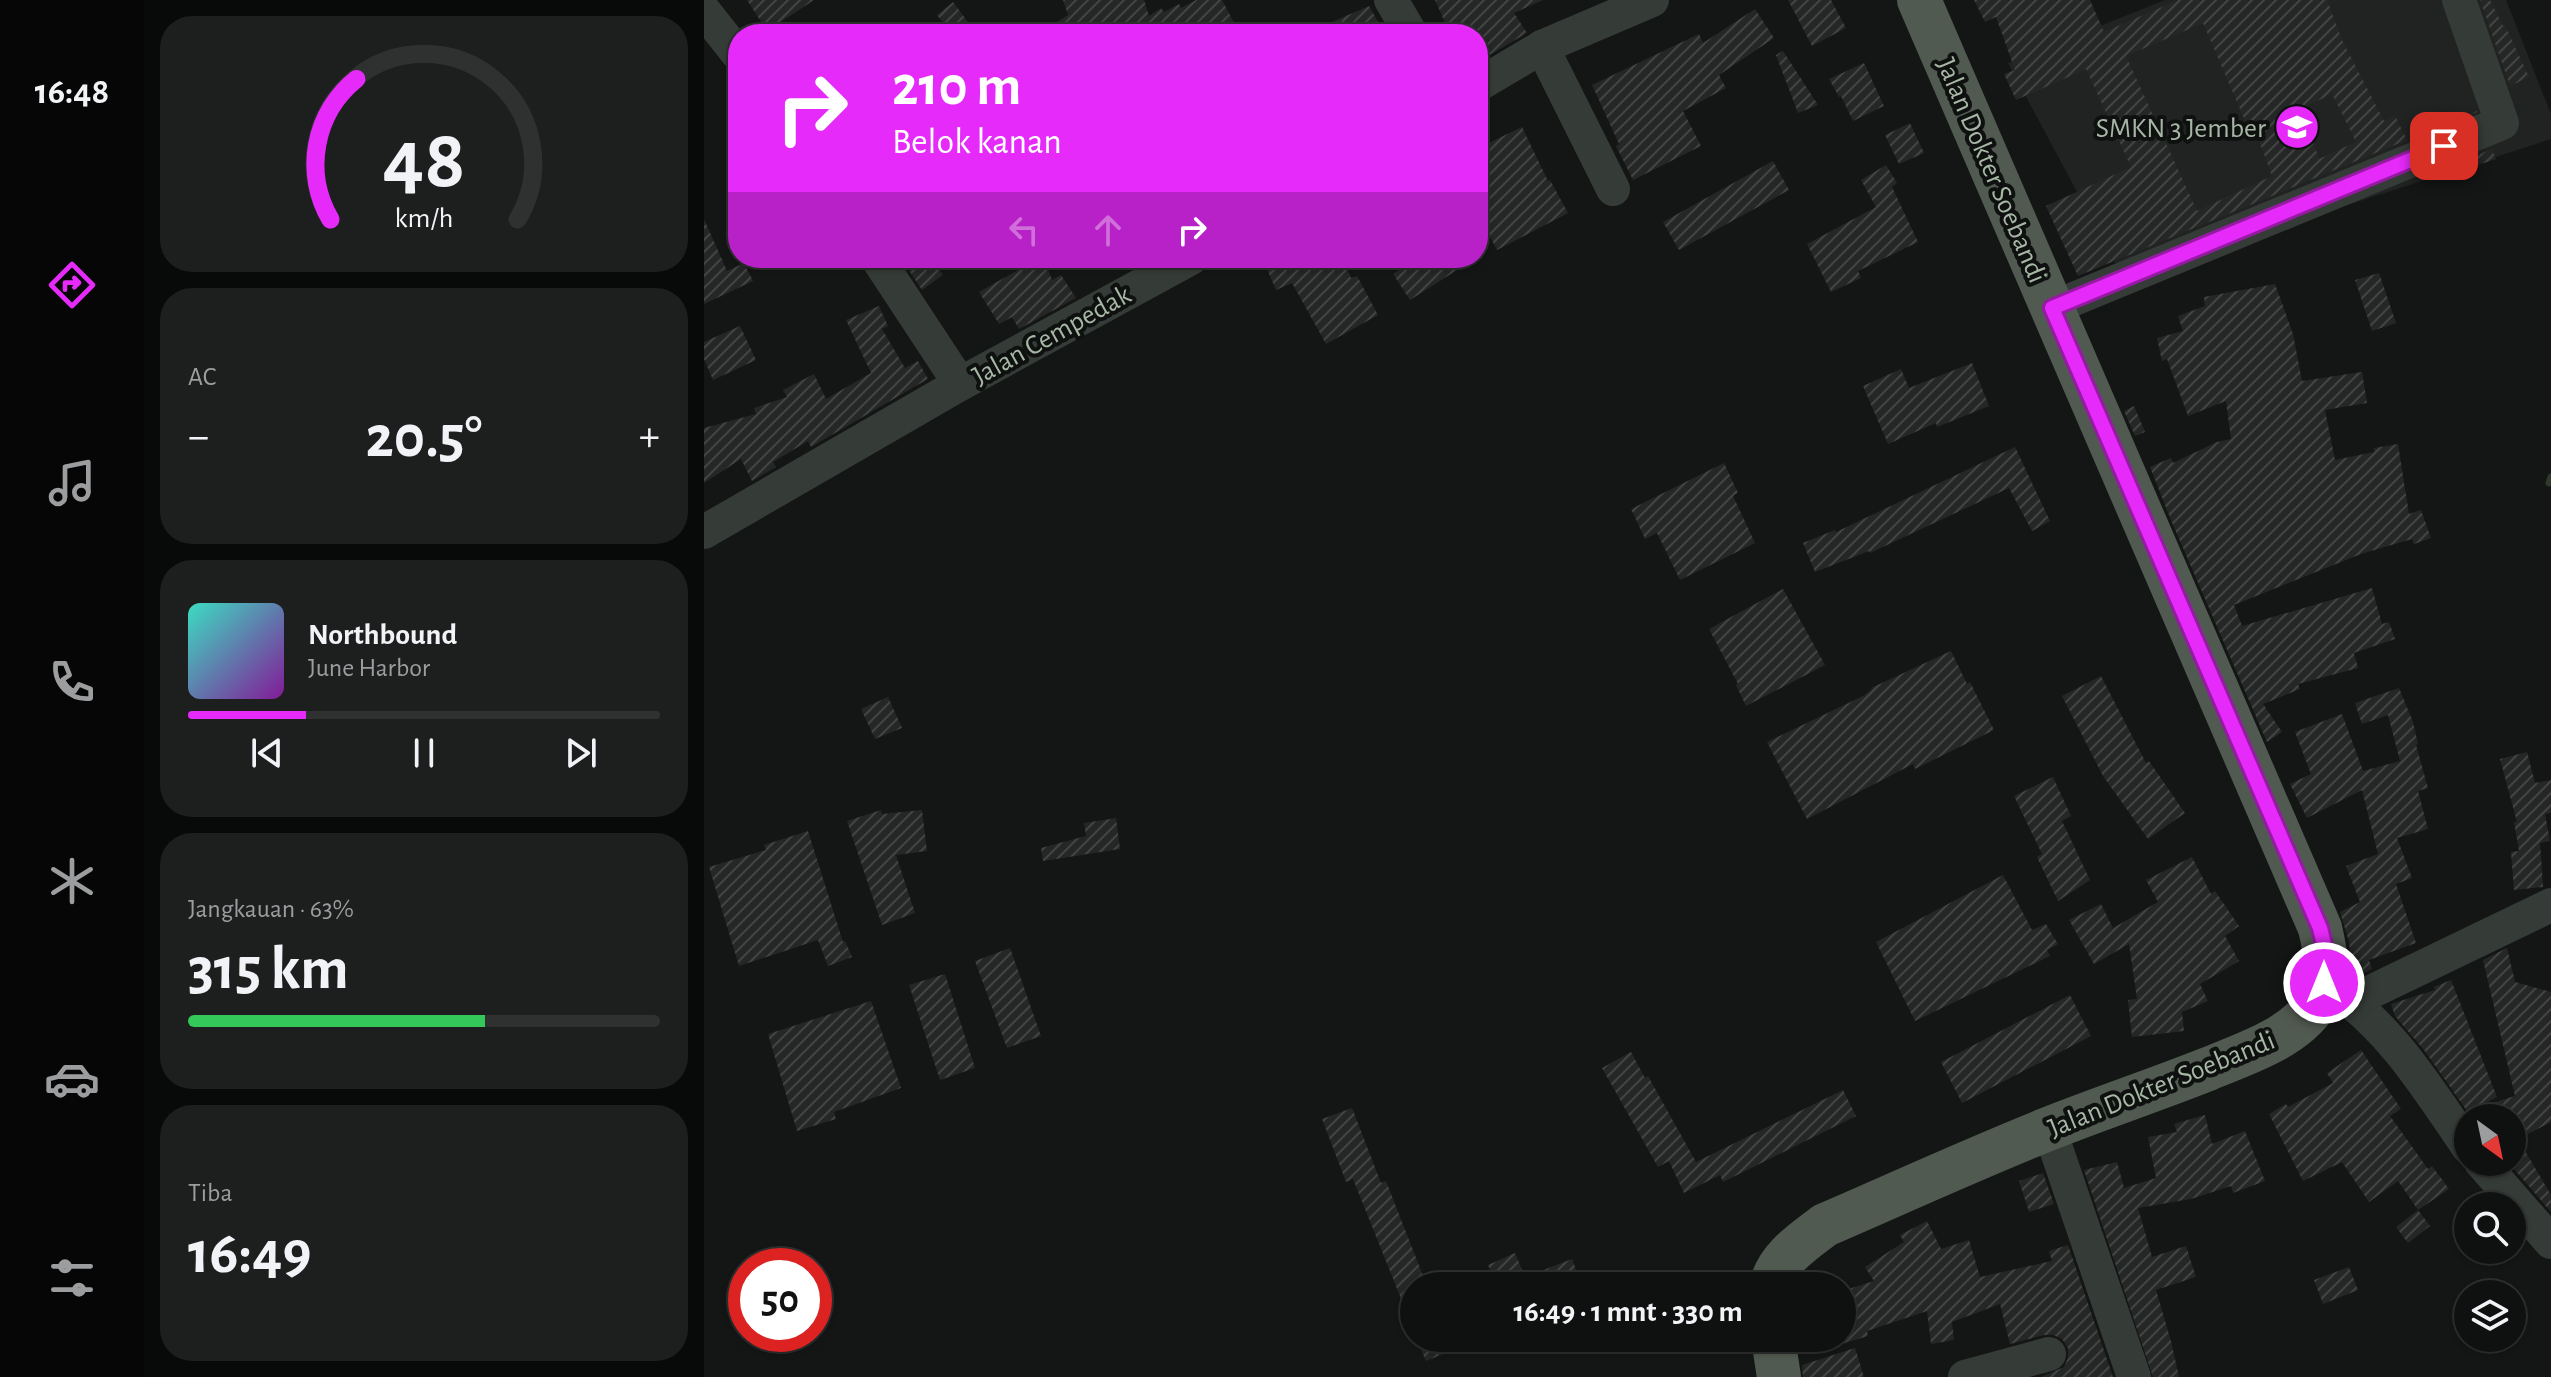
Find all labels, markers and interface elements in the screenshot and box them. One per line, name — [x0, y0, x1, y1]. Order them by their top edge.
street label: Jalan Dokter Soebandi — [1931, 54, 2051, 287]
icon: right — [760, 56, 864, 160]
text: 210 m — [892, 59, 1021, 115]
text: 16:48 — [35, 74, 109, 110]
school or university icon: SMKN 3 Jember — [2273, 103, 2321, 151]
pin — [2410, 112, 2478, 180]
place label: SMKN 3 Jember — [2096, 115, 2266, 143]
text: 48 — [383, 119, 465, 203]
text: Belok kanan — [892, 124, 1062, 160]
icon: arrive — [2422, 124, 2466, 168]
text: km/h — [395, 204, 453, 233]
icon: left — [1002, 208, 1046, 252]
icon: ahead — [1086, 208, 1130, 252]
icon: right — [1170, 208, 1214, 252]
icon: directions — [44, 257, 100, 313]
street label: Jalan Cempedak — [968, 281, 1136, 391]
text: AC — [188, 364, 216, 390]
text: 20.5° — [366, 408, 482, 468]
text: − — [188, 415, 209, 459]
text: + — [639, 415, 660, 459]
icon: music — [44, 455, 100, 511]
text: Northbound — [308, 620, 457, 650]
icon: phone — [44, 654, 100, 710]
text: June Harbor — [308, 655, 430, 681]
icon: previous — [245, 731, 289, 775]
icon: pause — [402, 731, 446, 775]
icon: next — [559, 731, 603, 775]
icon: climate — [44, 853, 100, 909]
text: Jangkauan · 63% — [188, 896, 354, 922]
text: 315 km — [188, 940, 349, 1000]
position arrow — [2282, 941, 2366, 1025]
street label: Jalan Dokter Soebandi — [2045, 1027, 2279, 1143]
icon: car — [44, 1051, 100, 1107]
north arrow — [2454, 1104, 2526, 1176]
map controls — [2454, 1104, 2526, 1352]
text: Tiba — [188, 1180, 232, 1206]
button: search — [2454, 1192, 2526, 1264]
text: 16:49 — [188, 1224, 311, 1284]
speed limit sign: 50 — [728, 1248, 832, 1352]
icon: filters — [44, 1250, 100, 1306]
button: layers — [2454, 1280, 2526, 1352]
text: 16:49 · 1 mnt · 330 m — [1513, 1297, 1743, 1327]

